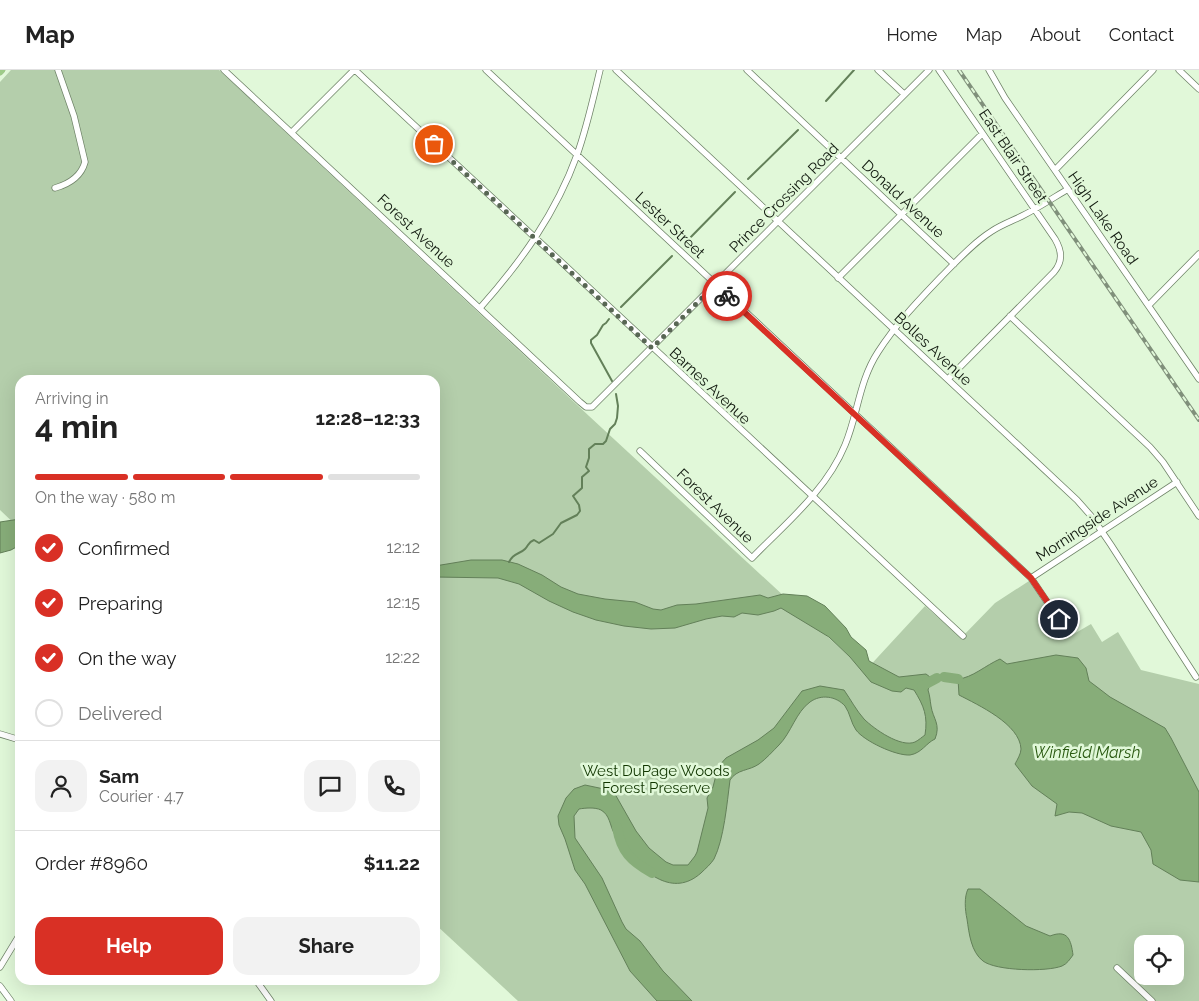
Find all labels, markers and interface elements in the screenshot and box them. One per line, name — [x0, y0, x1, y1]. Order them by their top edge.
text: Map — [25, 20, 75, 49]
text: Home — [886, 24, 937, 45]
text: Map — [965, 24, 1002, 45]
text: About — [1030, 24, 1081, 45]
text: Contact — [1109, 24, 1174, 45]
street label: East Blair Street — [975, 106, 1051, 206]
pin — [413, 123, 455, 165]
icon: bag — [420, 130, 448, 158]
street label: Prince Crossing Road — [726, 140, 842, 256]
street label: Donald Avenue — [858, 156, 948, 242]
street label: High Lake Road — [1064, 168, 1142, 268]
street label: Lester Street — [631, 188, 709, 262]
street label: Forest Avenue — [374, 191, 459, 272]
courier — [702, 271, 752, 321]
icon: bike — [713, 282, 741, 310]
street label: Bolles Avenue — [891, 309, 976, 390]
street label: Barnes Avenue — [666, 344, 754, 428]
text: Arriving in — [35, 389, 109, 408]
text: 12:28–12:33 — [316, 407, 420, 429]
text: 4 min — [35, 408, 118, 445]
street label: Forest Avenue — [673, 465, 757, 547]
street label: Morningside Avenue — [1033, 473, 1162, 565]
text: On the way · 580 m — [35, 488, 176, 507]
icon: check — [35, 534, 63, 562]
text: Confirmed — [78, 537, 170, 559]
text: 12:12 — [387, 538, 420, 557]
icon: check — [35, 589, 63, 617]
text: Preparing — [78, 592, 163, 614]
text: 12:15 — [386, 593, 420, 612]
pin — [1038, 598, 1080, 640]
icon: home — [1045, 605, 1073, 633]
icon: check — [35, 644, 63, 672]
text: On the way — [78, 647, 177, 669]
text: 12:22 — [385, 648, 420, 667]
text: Delivered — [78, 702, 162, 724]
water label: Winfield Marsh — [1033, 743, 1141, 762]
button: person — [35, 760, 87, 812]
button: chat — [304, 760, 356, 812]
button: phone — [368, 760, 420, 812]
park label: West DuPage Woods Forest Preserve — [582, 762, 730, 797]
text: Sam — [99, 765, 139, 787]
text: Courier · 4.7 — [99, 787, 184, 806]
text: Order #8960 — [35, 852, 148, 874]
text: $11.22 — [363, 852, 420, 874]
button: Help — [35, 917, 223, 975]
button: Share — [233, 917, 420, 975]
map controls — [1134, 935, 1184, 985]
button: locate — [1134, 935, 1184, 985]

